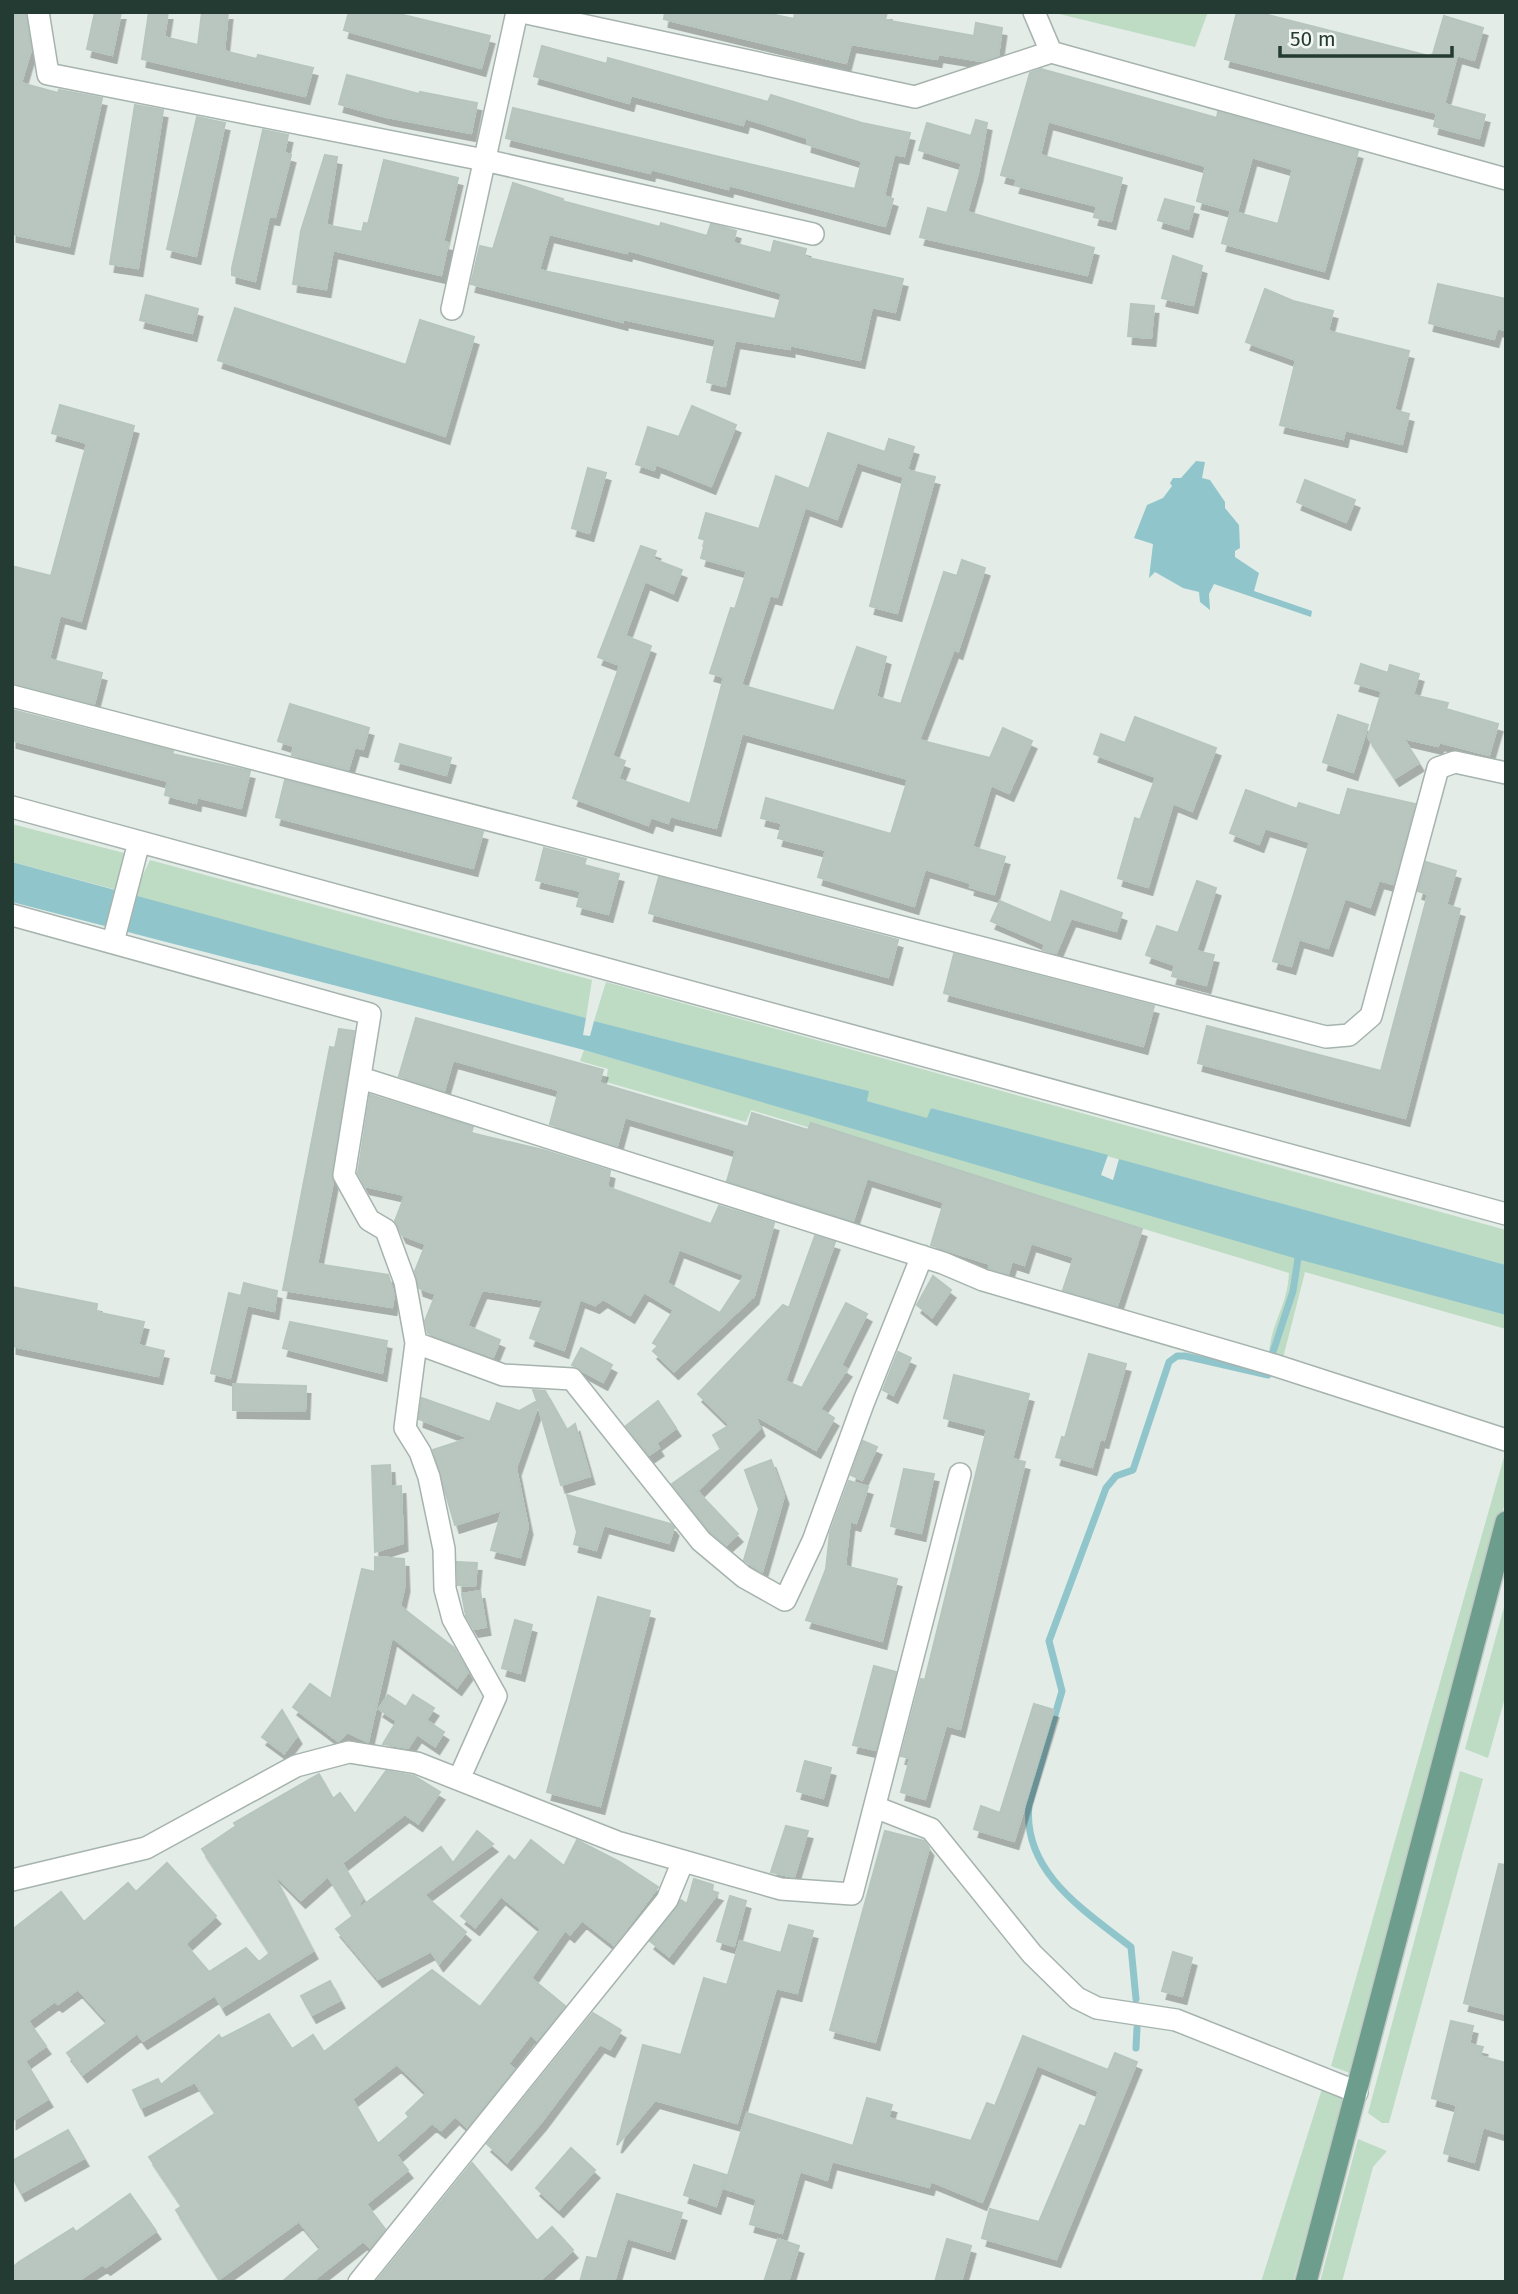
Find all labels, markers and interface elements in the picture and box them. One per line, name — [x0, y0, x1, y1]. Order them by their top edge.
scale bar — [1280, 14, 1452, 58]
text: 50 m — [1290, 26, 1336, 52]

